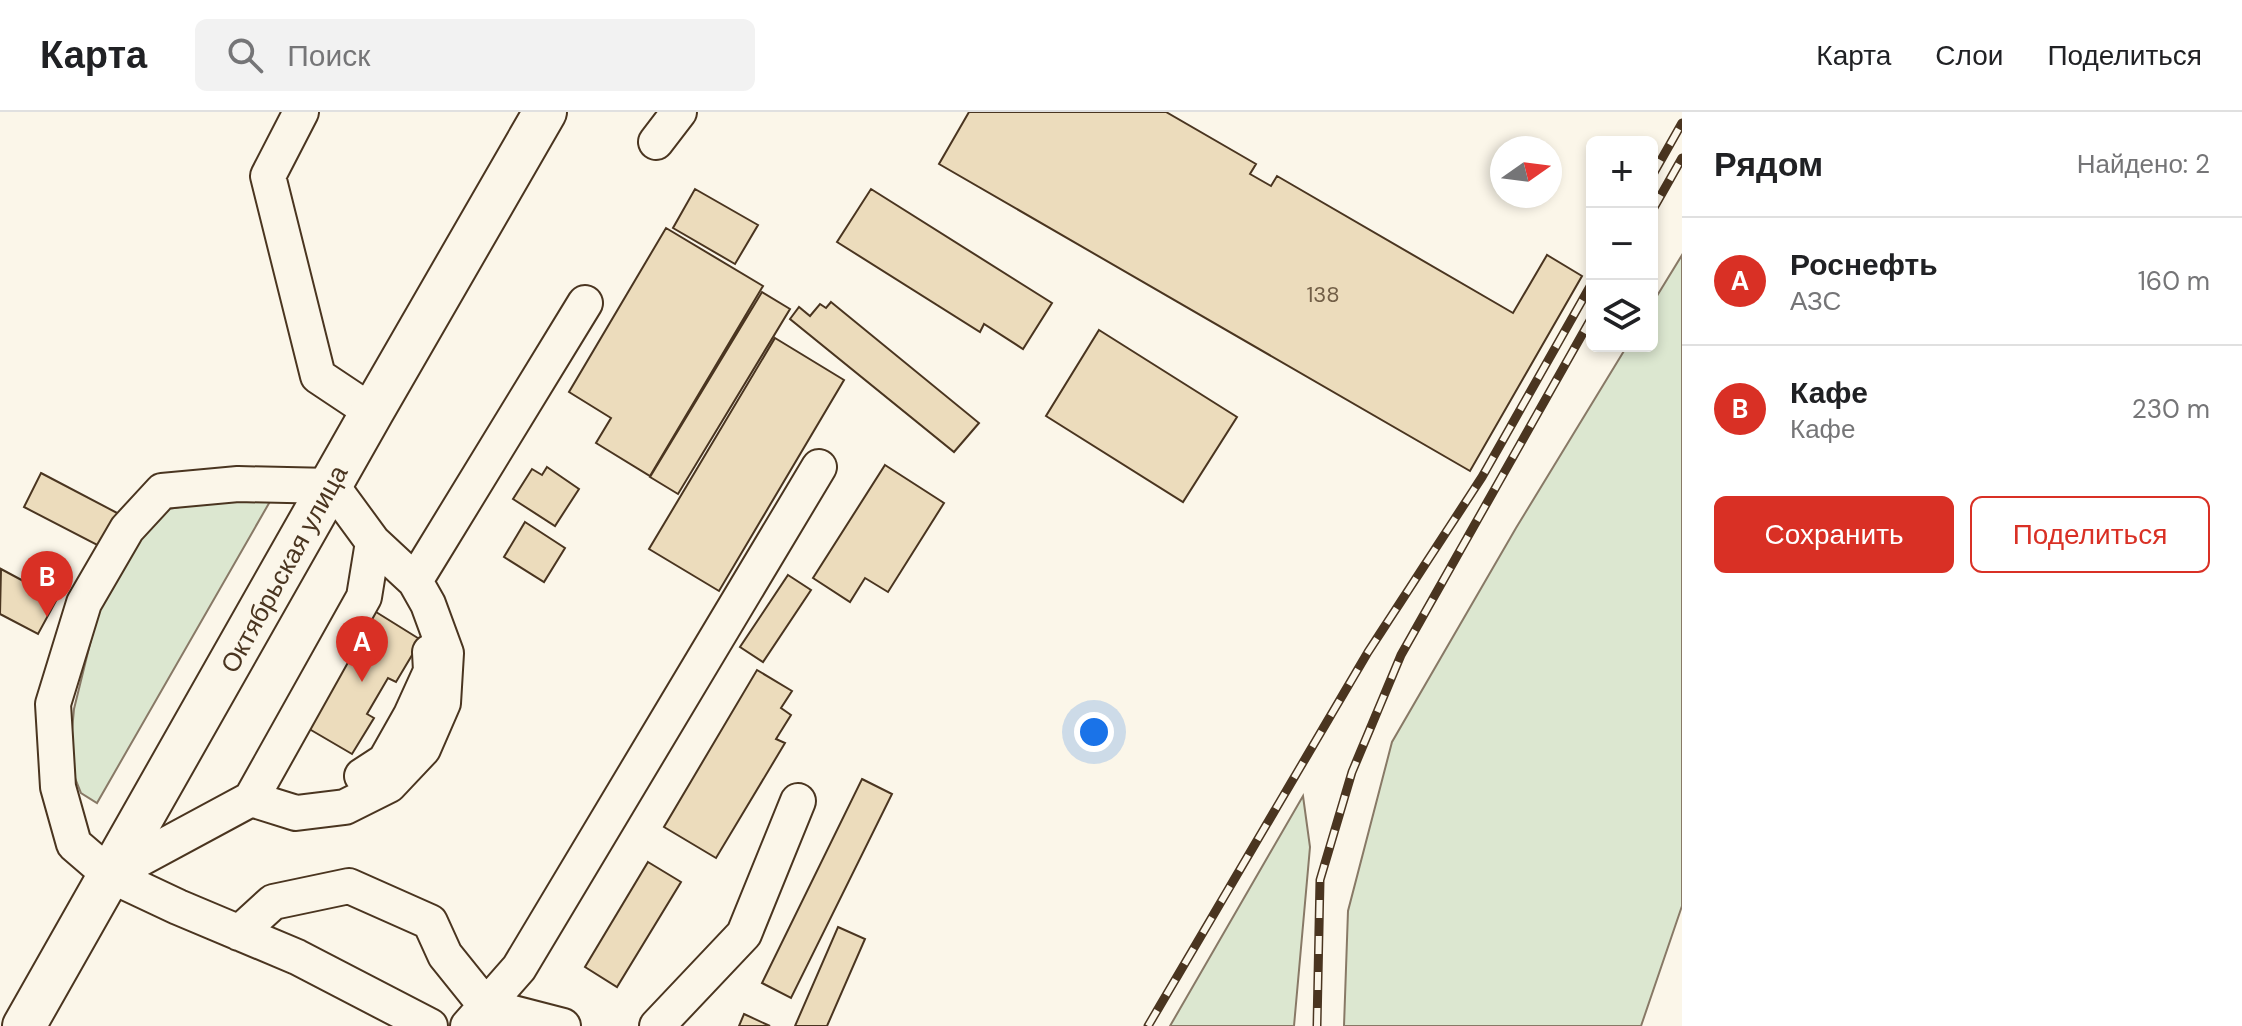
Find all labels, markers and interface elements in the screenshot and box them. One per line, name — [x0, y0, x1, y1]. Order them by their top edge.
search box — [195, 19, 755, 91]
text: Карта — [40, 30, 147, 80]
icon: search — [223, 33, 267, 77]
text: Поиск — [287, 36, 370, 75]
text: Карта — [1816, 37, 1891, 74]
text: Слои — [1935, 37, 2003, 74]
text: Поделиться — [2047, 37, 2202, 74]
north arrow — [1490, 136, 1562, 208]
map controls — [1586, 136, 1658, 352]
button: + — [1586, 136, 1658, 208]
text: Рядом — [1714, 142, 1823, 187]
text: Найдено: 2 — [2077, 147, 2210, 181]
button: − — [1586, 208, 1658, 280]
text: Роснефть — [1790, 245, 1938, 284]
text: A — [1731, 264, 1749, 298]
text: 160 m — [2138, 264, 2210, 298]
house number: 138 — [1306, 280, 1340, 309]
button: layers — [1586, 280, 1658, 352]
text: АЗС — [1790, 284, 1841, 318]
text: Кафе — [1790, 373, 1868, 412]
text: B — [1732, 392, 1748, 426]
text: 230 m — [2132, 392, 2210, 426]
text: Кафе — [1790, 412, 1855, 446]
street label: Октябрьская улица — [213, 459, 356, 679]
button: Сохранить — [1714, 496, 1954, 573]
button: Поделиться — [1970, 496, 2210, 573]
pin: B — [21, 551, 73, 617]
pin: A — [336, 616, 388, 682]
your location — [1074, 712, 1114, 752]

